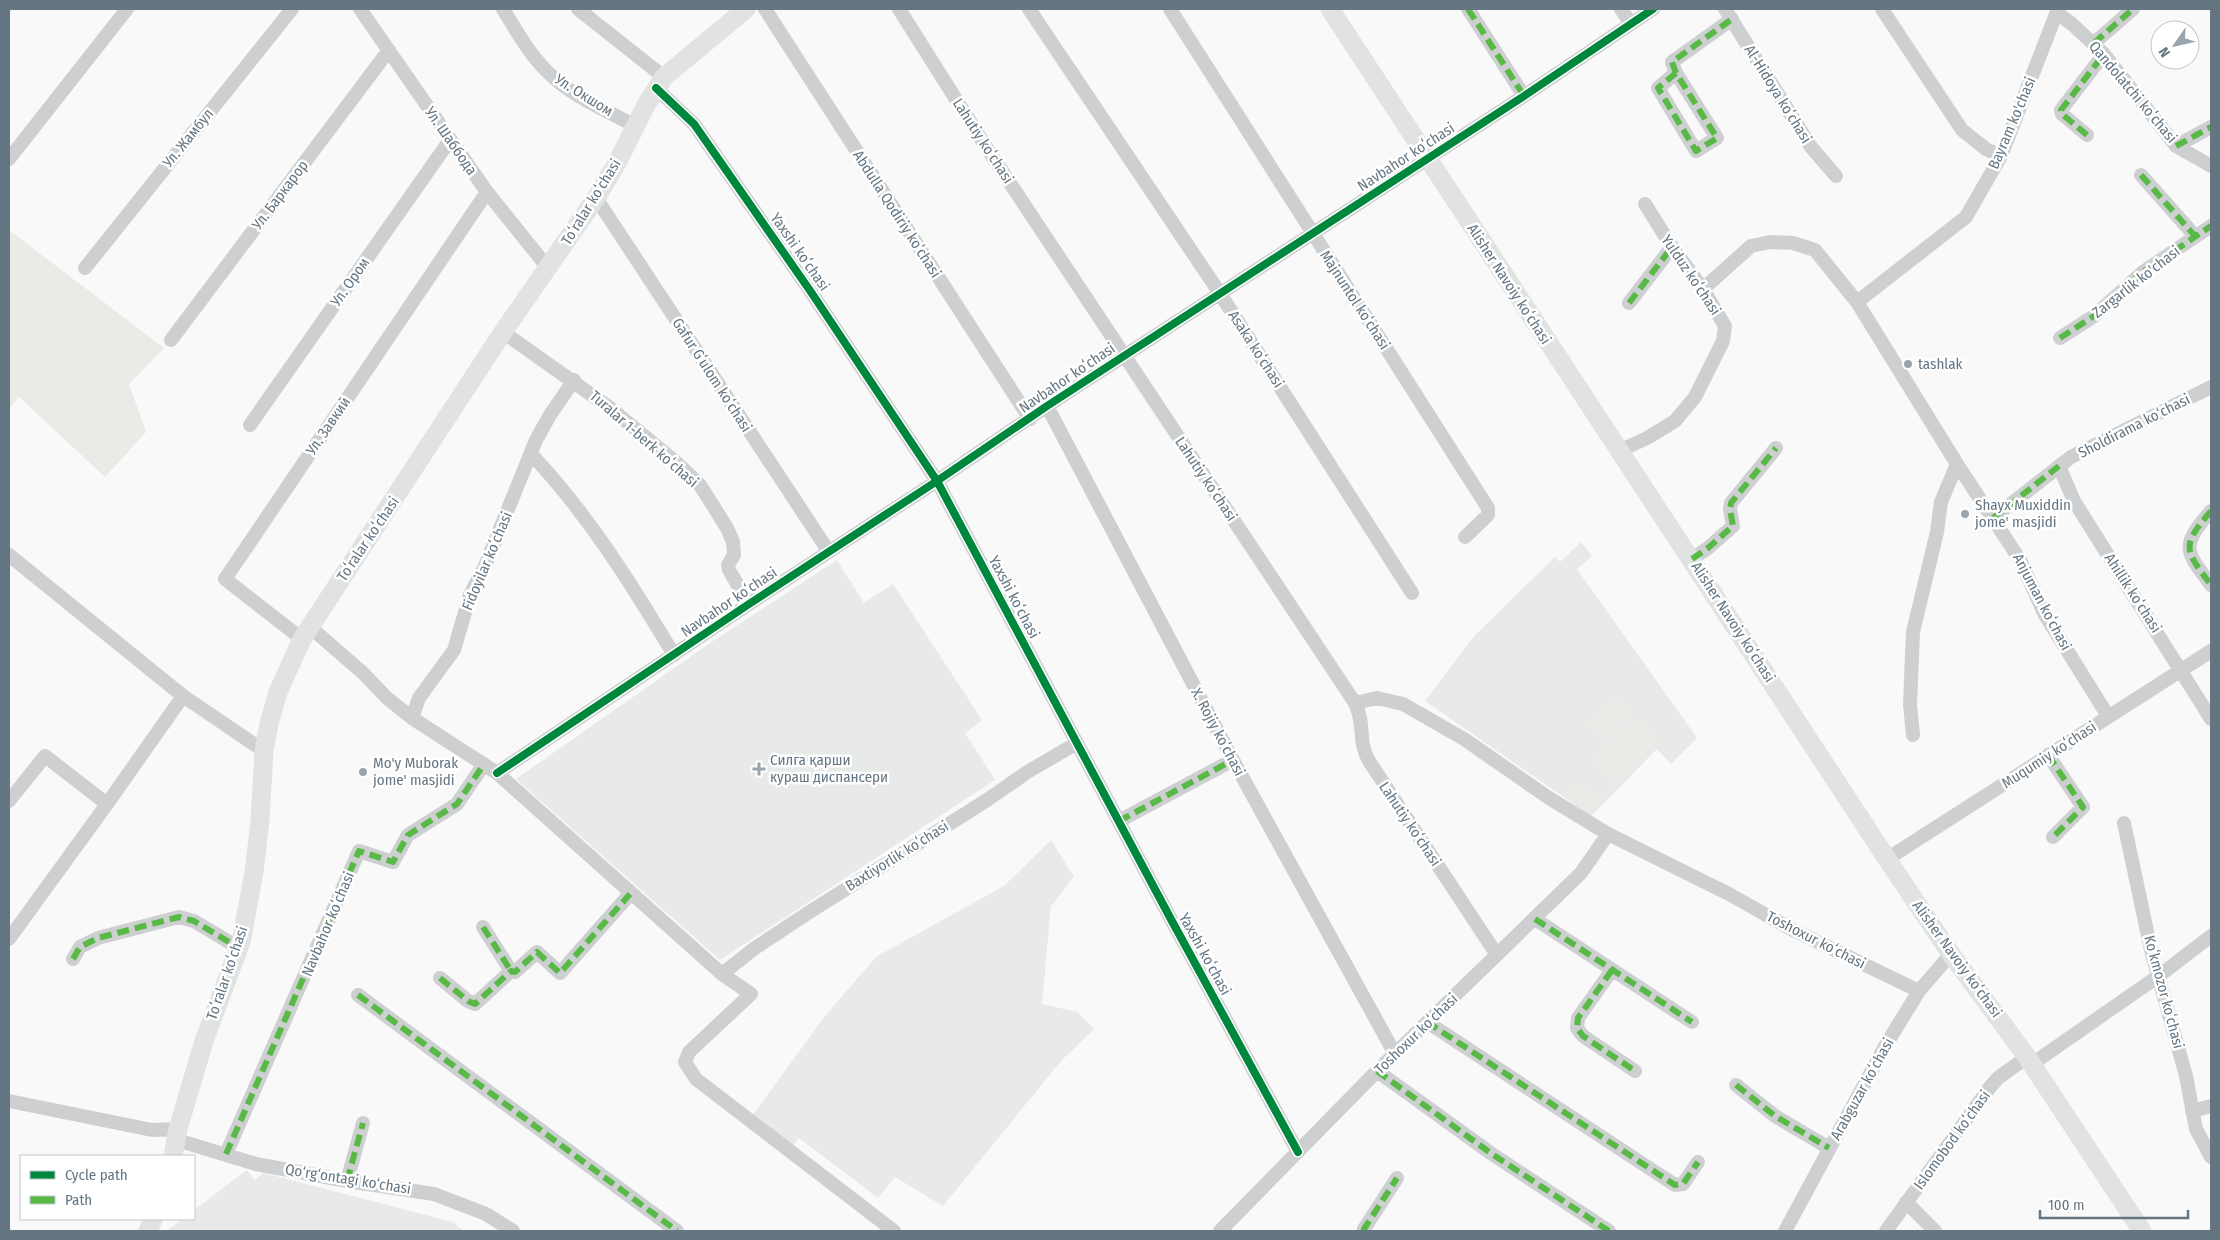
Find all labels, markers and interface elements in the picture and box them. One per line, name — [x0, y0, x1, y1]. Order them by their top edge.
north arrow — [2150, 20, 2200, 70]
street label: Qandolatchi koʻchasi — [2085, 37, 2181, 147]
street label: Al-Hidoya koʻchasi — [1741, 41, 1815, 147]
text: N — [2155, 44, 2174, 60]
street label: Ул. Окшом — [551, 70, 616, 120]
street label: Bayram ko'chasi — [1984, 74, 2040, 172]
street label: Lahutiy koʻchasi — [949, 95, 1017, 187]
street label: Ул. Шаббода — [420, 103, 481, 178]
street label: Ул. Жамбул — [158, 105, 217, 172]
street label: Navbahor koʻchasi — [1354, 119, 1458, 195]
street label: Abdulla Qodiriy koʻchasi — [849, 147, 945, 281]
street label: Toʻralar koʻchasi — [557, 156, 625, 248]
street label: Ул. Баркарор — [247, 157, 312, 234]
street label: Yaxshi koʻchasi — [767, 210, 833, 294]
street label: Alisher Navoiy koʻchasi — [1463, 220, 1555, 348]
street label: Yulduz koʻchasi — [1658, 231, 1724, 319]
street label: Zargarlik ko'chasi — [2089, 242, 2183, 322]
street label: Majnuntol koʻchasi — [1316, 247, 1394, 353]
street label: Ул. Ором — [326, 254, 373, 311]
street label: Asaka koʻchasi — [1224, 307, 1288, 391]
street label: Gafur Gʻulom koʻchasi — [668, 315, 756, 435]
street label: Navbahor koʻchasi — [1016, 339, 1118, 417]
place label: tashlak — [1918, 355, 1963, 373]
marker: tashlak — [1902, 358, 1914, 370]
street label: Turalar 1-berk koʻchasi — [586, 387, 702, 491]
street label: Sholdirama ko‘chasi — [2075, 390, 2193, 462]
street label: Ул. Завкий — [301, 394, 354, 459]
street label: Lahutiy koʻchasi — [1171, 433, 1241, 525]
street label: Toʻralar koʻchasi — [333, 493, 403, 585]
place label: Shayx Muxiddin jome' masjidi — [1974, 496, 2071, 531]
marker: Shayx Muxiddin jome' masjidi — [1959, 508, 1971, 520]
street label: Fidoyilar koʻchasi — [458, 509, 516, 613]
street label: Ahillik koʻchasi — [2101, 550, 2165, 636]
street label: Anjuman koʻchasi — [2009, 551, 2075, 653]
street label: Yaxshi koʻchasi — [985, 553, 1043, 641]
street label: Alisher Navoiy koʻchasi — [1687, 558, 1779, 686]
street label: Navbahor koʻchasi — [678, 563, 780, 641]
street label: X. Rojiy koʻchasi — [1187, 685, 1249, 779]
street label: Muqumiy koʻchasi — [1998, 718, 2100, 792]
place label: Силга қарши кураш диспансери — [770, 751, 888, 786]
place label: Mo'y Muborak jome' masjidi — [372, 754, 458, 789]
marker: Силга қарши кураш диспансери — [752, 762, 766, 776]
marker: Mo'y Muborak jome' masjidi — [357, 766, 369, 778]
street label: Lahutiy koʻchasi — [1375, 778, 1445, 870]
street label: Baxtiyorlik koʻchasi — [842, 817, 952, 895]
street label: Navbahor koʻchasi — [298, 869, 358, 979]
street label: Alisher Navoiy koʻchasi — [1909, 897, 2005, 1021]
street label: Toshoxur koʻchasi — [1764, 907, 1868, 973]
street label: Yaxshi koʻchasi — [1175, 910, 1235, 998]
street label: Toʻralar koʻchasi — [203, 924, 251, 1022]
street label: Koʻkmozor koʻchasi — [2140, 933, 2188, 1051]
street label: Toshoxur koʻchasi — [1371, 990, 1461, 1078]
street label: Arabguzar koʻchasi — [1827, 1035, 1897, 1143]
street label: Islomobod koʻchasi — [1910, 1087, 1994, 1193]
legend — [20, 1155, 195, 1220]
street label: Qo‘rg‘ontagi ko‘chasi — [284, 1160, 412, 1198]
text: Cycle path — [65, 1166, 128, 1184]
scale bar — [2040, 1188, 2188, 1220]
text: Path — [65, 1191, 92, 1209]
text: 100 m — [2048, 1196, 2085, 1214]

